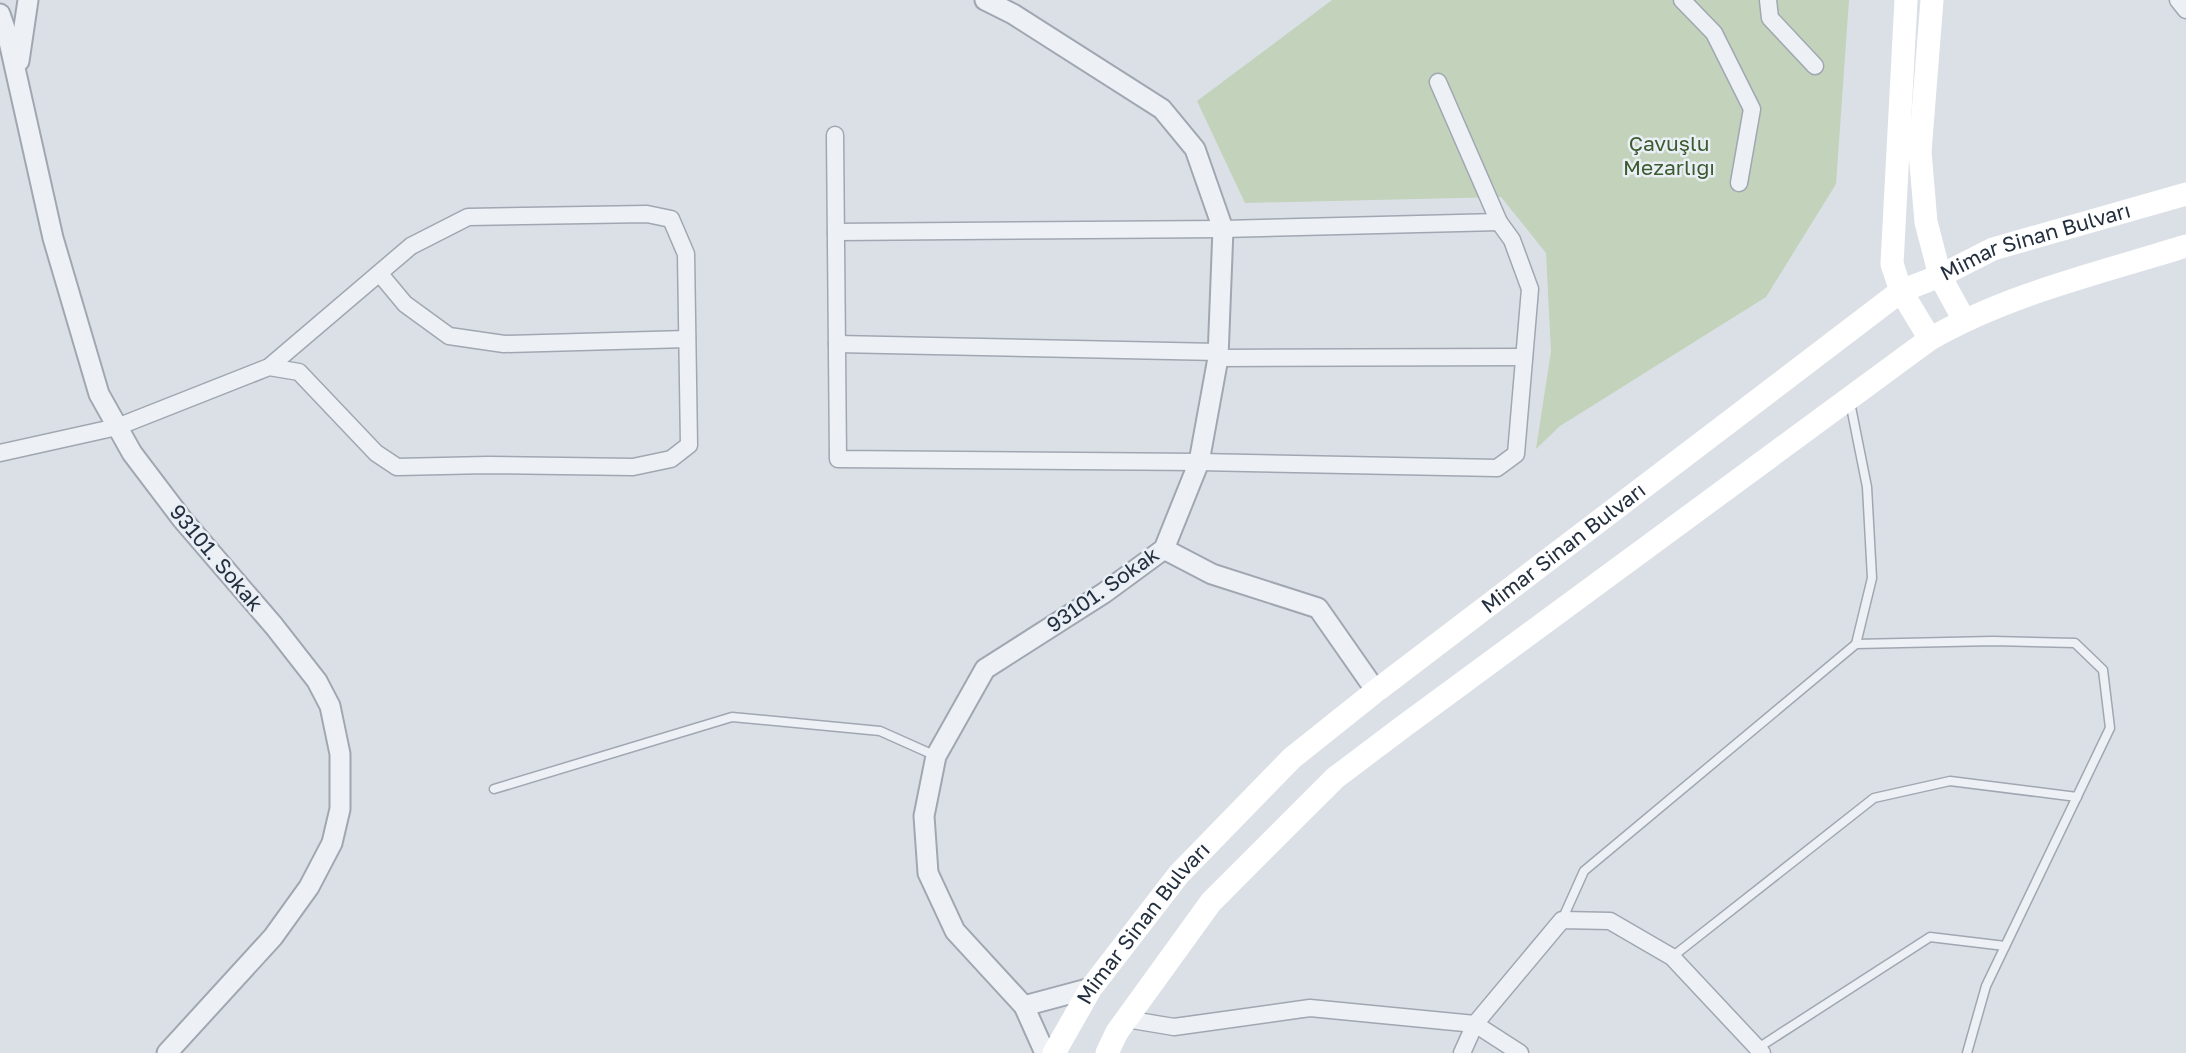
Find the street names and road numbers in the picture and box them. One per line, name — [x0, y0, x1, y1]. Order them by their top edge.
street label: Mimar Sinan Bulvarı — [1936, 197, 2133, 286]
street label: Mimar Sinan Bulvarı — [1476, 476, 1650, 618]
street label: 93101. Sokak — [165, 499, 269, 616]
street label: 93101. Sokak — [1041, 541, 1164, 638]
street label: Mimar Sinan Bulvarı — [1071, 836, 1215, 1008]

